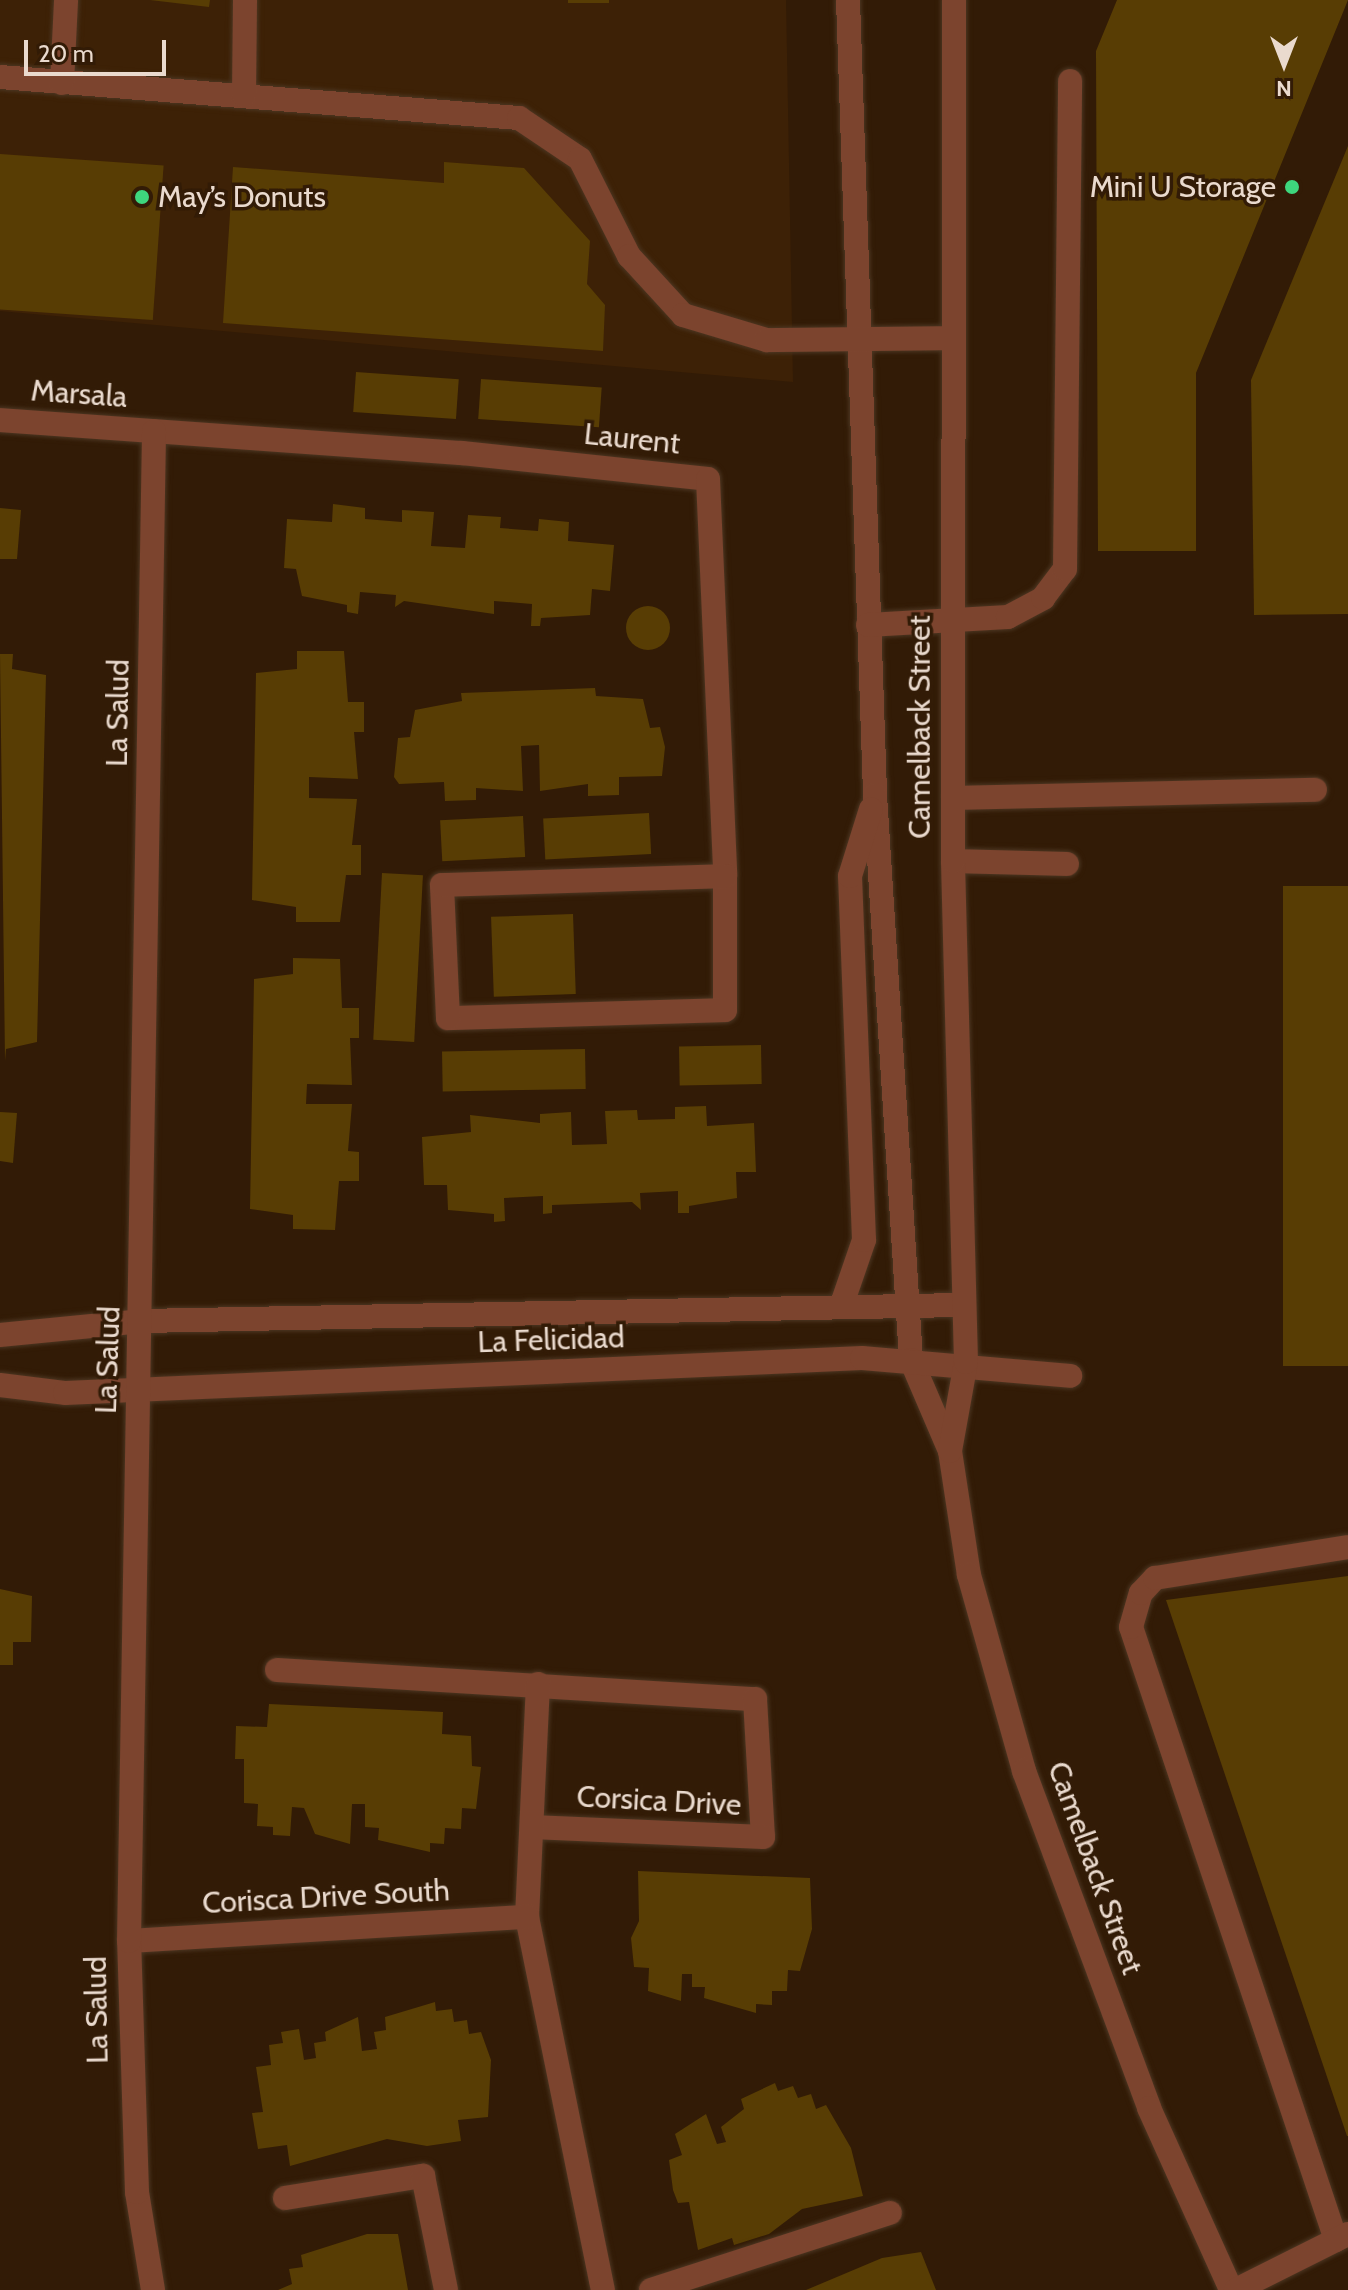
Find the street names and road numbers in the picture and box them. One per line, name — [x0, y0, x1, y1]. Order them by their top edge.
street label: Marsala — [30, 373, 128, 415]
street label: Laurent — [582, 416, 682, 462]
street label: Camelback Street — [902, 615, 938, 839]
street label: La Salud — [99, 659, 137, 767]
street label: La Salud — [88, 1306, 128, 1414]
street label: La Felicidad — [477, 1319, 625, 1361]
street label: Camelback Street — [1040, 1757, 1150, 1979]
street label: Corsica Drive — [576, 1779, 742, 1823]
street label: Corisca Drive South — [201, 1873, 451, 1921]
street label: La Salud — [78, 1956, 116, 2064]

